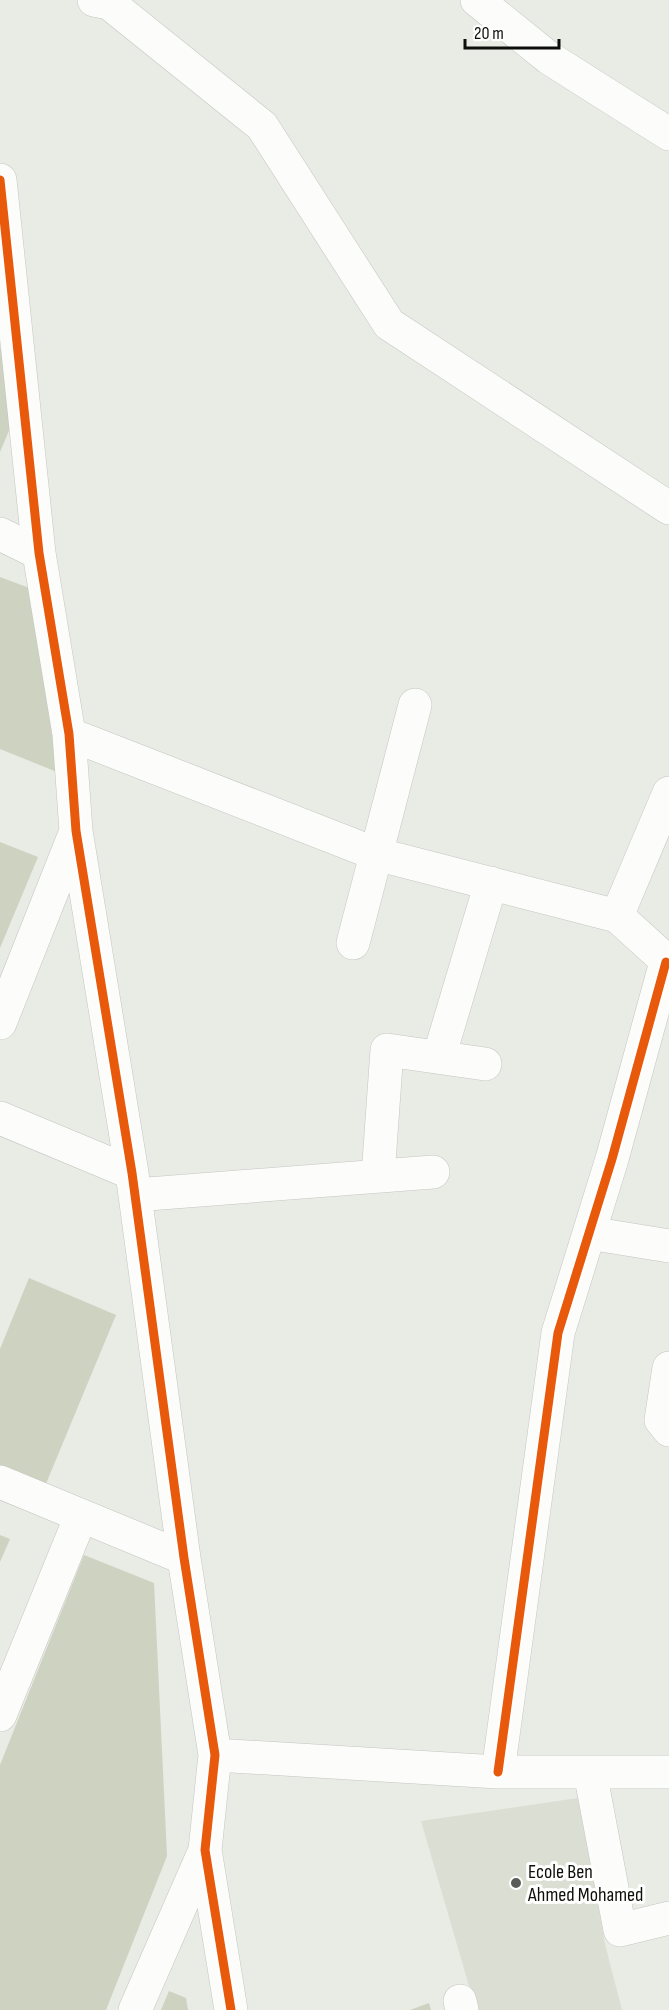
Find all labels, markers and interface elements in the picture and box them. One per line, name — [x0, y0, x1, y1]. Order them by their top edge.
scale bar — [465, 12, 560, 50]
text: 20 m — [474, 23, 504, 44]
place label: Ecole Ben Ahmed Mohamed — [527, 1860, 643, 1907]
marker: Ecole Ben Ahmed Mohamed — [509, 1876, 523, 1890]

